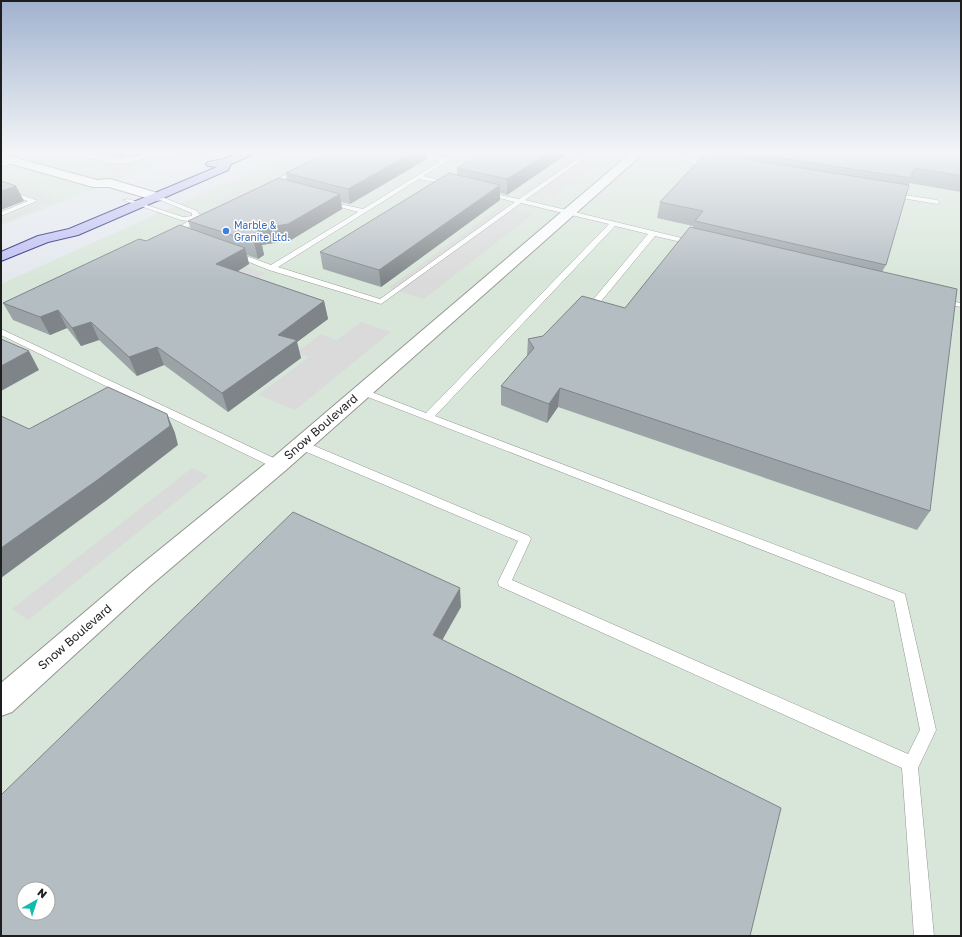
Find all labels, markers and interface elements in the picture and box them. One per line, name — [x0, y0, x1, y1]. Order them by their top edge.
place label: Marble & Granite Ltd. — [234, 219, 290, 243]
marker: Marble & Granite Ltd. — [221, 226, 231, 236]
street label: Snow Boulevard — [281, 390, 361, 463]
street label: Snow Boulevard — [35, 600, 115, 673]
north arrow — [16, 881, 56, 921]
text: N — [35, 885, 50, 901]

